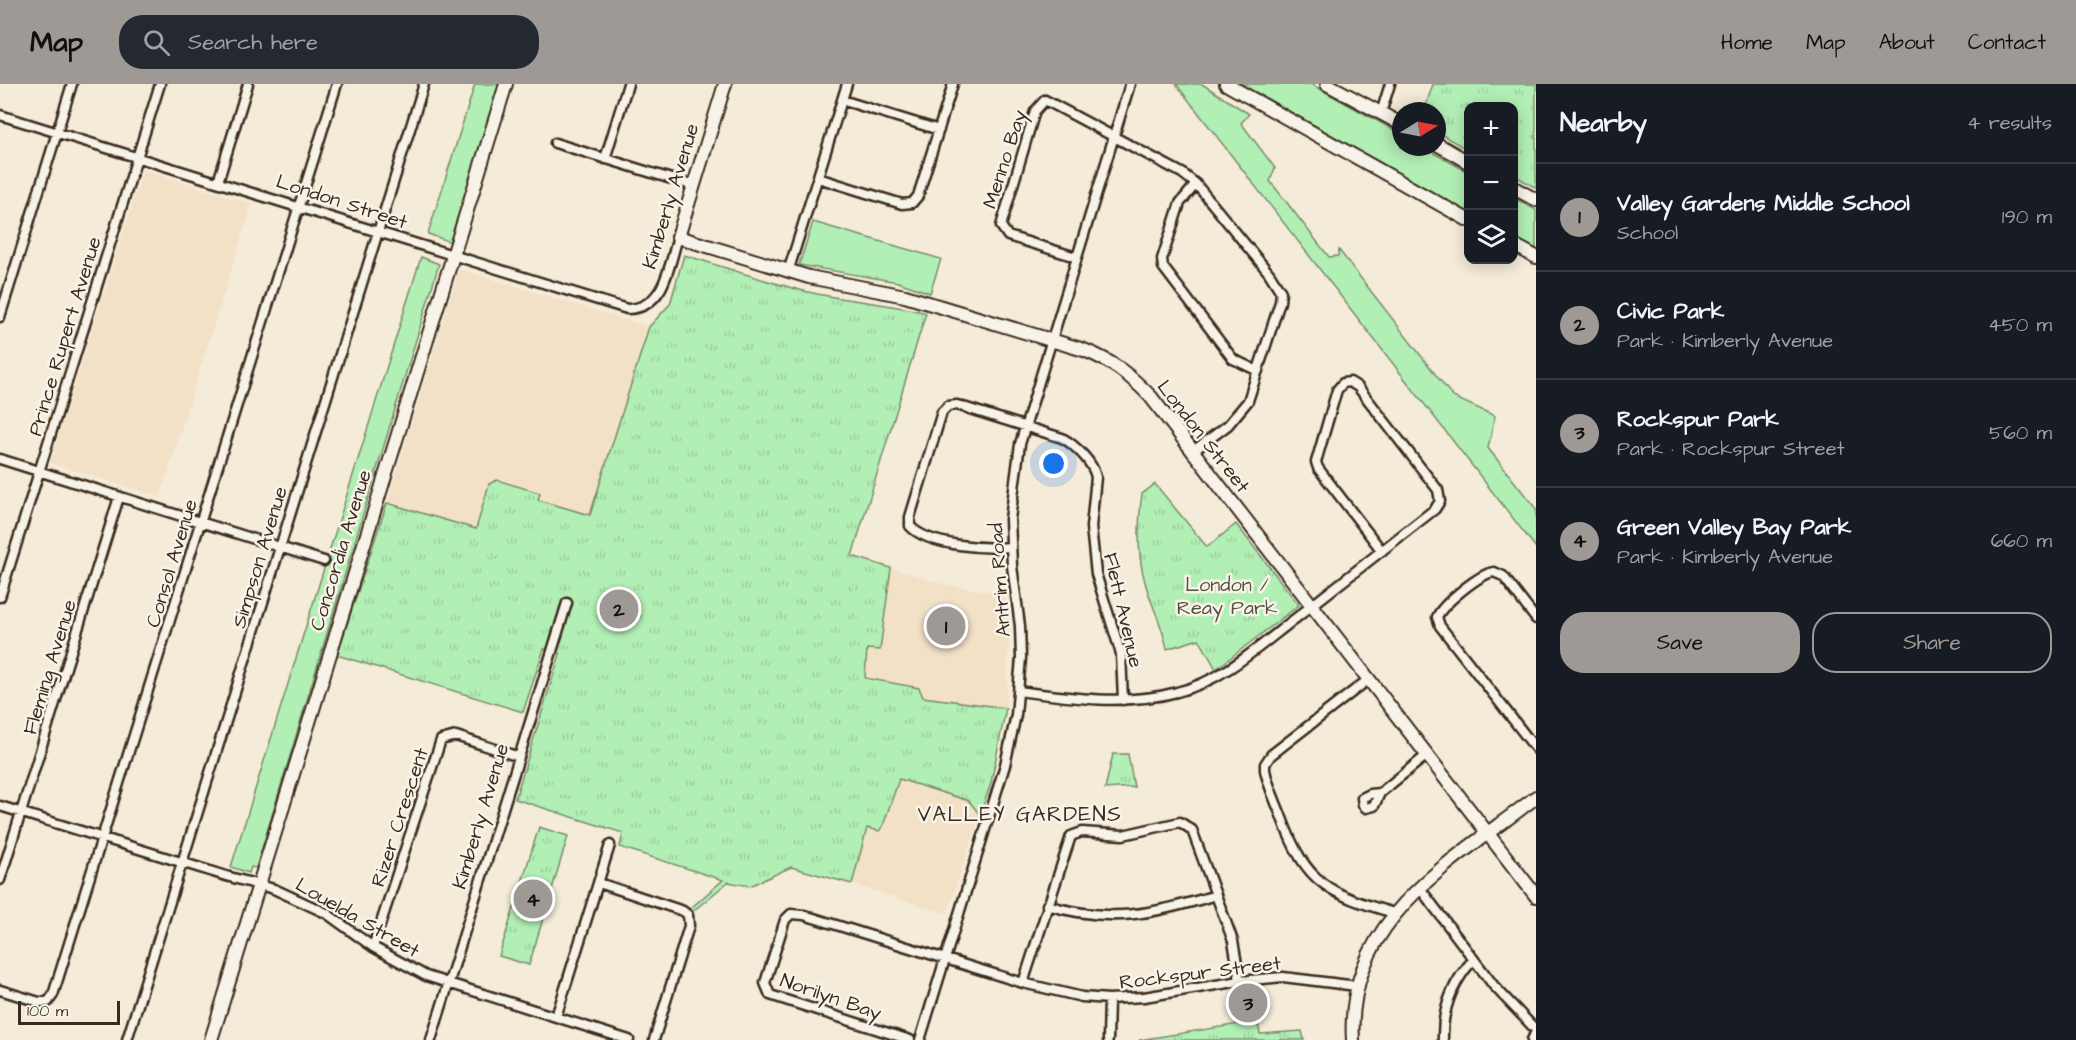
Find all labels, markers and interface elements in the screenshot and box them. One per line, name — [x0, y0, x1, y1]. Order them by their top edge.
search box — [119, 15, 539, 69]
text: Map — [30, 23, 83, 62]
icon: search — [140, 26, 173, 59]
text: Search here — [188, 27, 318, 58]
text: Home — [1721, 28, 1773, 57]
text: Map — [1806, 28, 1846, 57]
text: About — [1879, 28, 1935, 57]
text: Contact — [1968, 28, 2046, 57]
north arrow — [1392, 102, 1446, 156]
map controls — [1464, 102, 1518, 264]
button: + — [1464, 102, 1518, 156]
text: Nearby — [1560, 105, 1647, 141]
street label: Menno Bay — [976, 106, 1035, 212]
text: 4 results — [1967, 109, 2052, 137]
street label: Kimberly Avenue — [636, 120, 707, 273]
button: − — [1464, 156, 1518, 210]
street label: London Street — [273, 168, 411, 236]
text: Valley Gardens Middle School — [1617, 188, 1910, 219]
text: 1 — [1578, 203, 1581, 231]
text: 190 m — [2002, 203, 2052, 231]
button: layers — [1464, 210, 1518, 264]
text: School — [1617, 219, 1678, 247]
street label: Prince Rupert Avenue — [21, 233, 109, 439]
text: Civic Park — [1617, 296, 1724, 327]
text: 2 — [1574, 311, 1585, 339]
text: 450 m — [1988, 311, 2052, 339]
text: Park · Kimberly Avenue — [1617, 327, 1833, 355]
street label: London Street — [1150, 374, 1256, 499]
text: Rockspur Park — [1617, 404, 1779, 435]
text: 3 — [1574, 419, 1585, 447]
text: 560 m — [1989, 419, 2052, 447]
text: Park · Rockspur Street — [1617, 435, 1845, 463]
your location — [1039, 449, 1068, 478]
street label: Concordia Avenue — [303, 466, 379, 634]
street label: Simpson Avenue — [225, 483, 295, 632]
street label: Consol Avenue — [139, 496, 205, 631]
text: Green Valley Bay Park — [1617, 512, 1851, 543]
street label: Antrim Road — [982, 522, 1018, 638]
text: 4 — [1573, 527, 1586, 555]
text: 660 m — [1991, 527, 2052, 555]
text: Park · Kimberly Avenue — [1617, 543, 1833, 571]
street label: Flett Avenue — [1096, 550, 1150, 671]
park label: London / Reay Park — [1177, 571, 1277, 623]
pin: 2 — [600, 586, 638, 632]
street label: Fleming Avenue — [16, 596, 85, 738]
pin: 1 — [926, 604, 966, 648]
button: Save — [1560, 612, 1800, 673]
button: Share — [1812, 612, 2052, 673]
street label: Kimberly Avenue — [446, 740, 517, 893]
street label: Rizer Crescent — [364, 744, 436, 890]
district label: VALLEY GARDENS — [918, 800, 1122, 829]
street label: Louelda Street — [290, 871, 425, 965]
pin: 4 — [514, 876, 552, 922]
street label: Rockspur Street — [1118, 949, 1282, 997]
street label: Norilyn Bay — [776, 967, 885, 1028]
pin: 3 — [1228, 980, 1268, 1026]
scale bar — [18, 998, 120, 1026]
text: 100 m — [27, 1000, 68, 1022]

